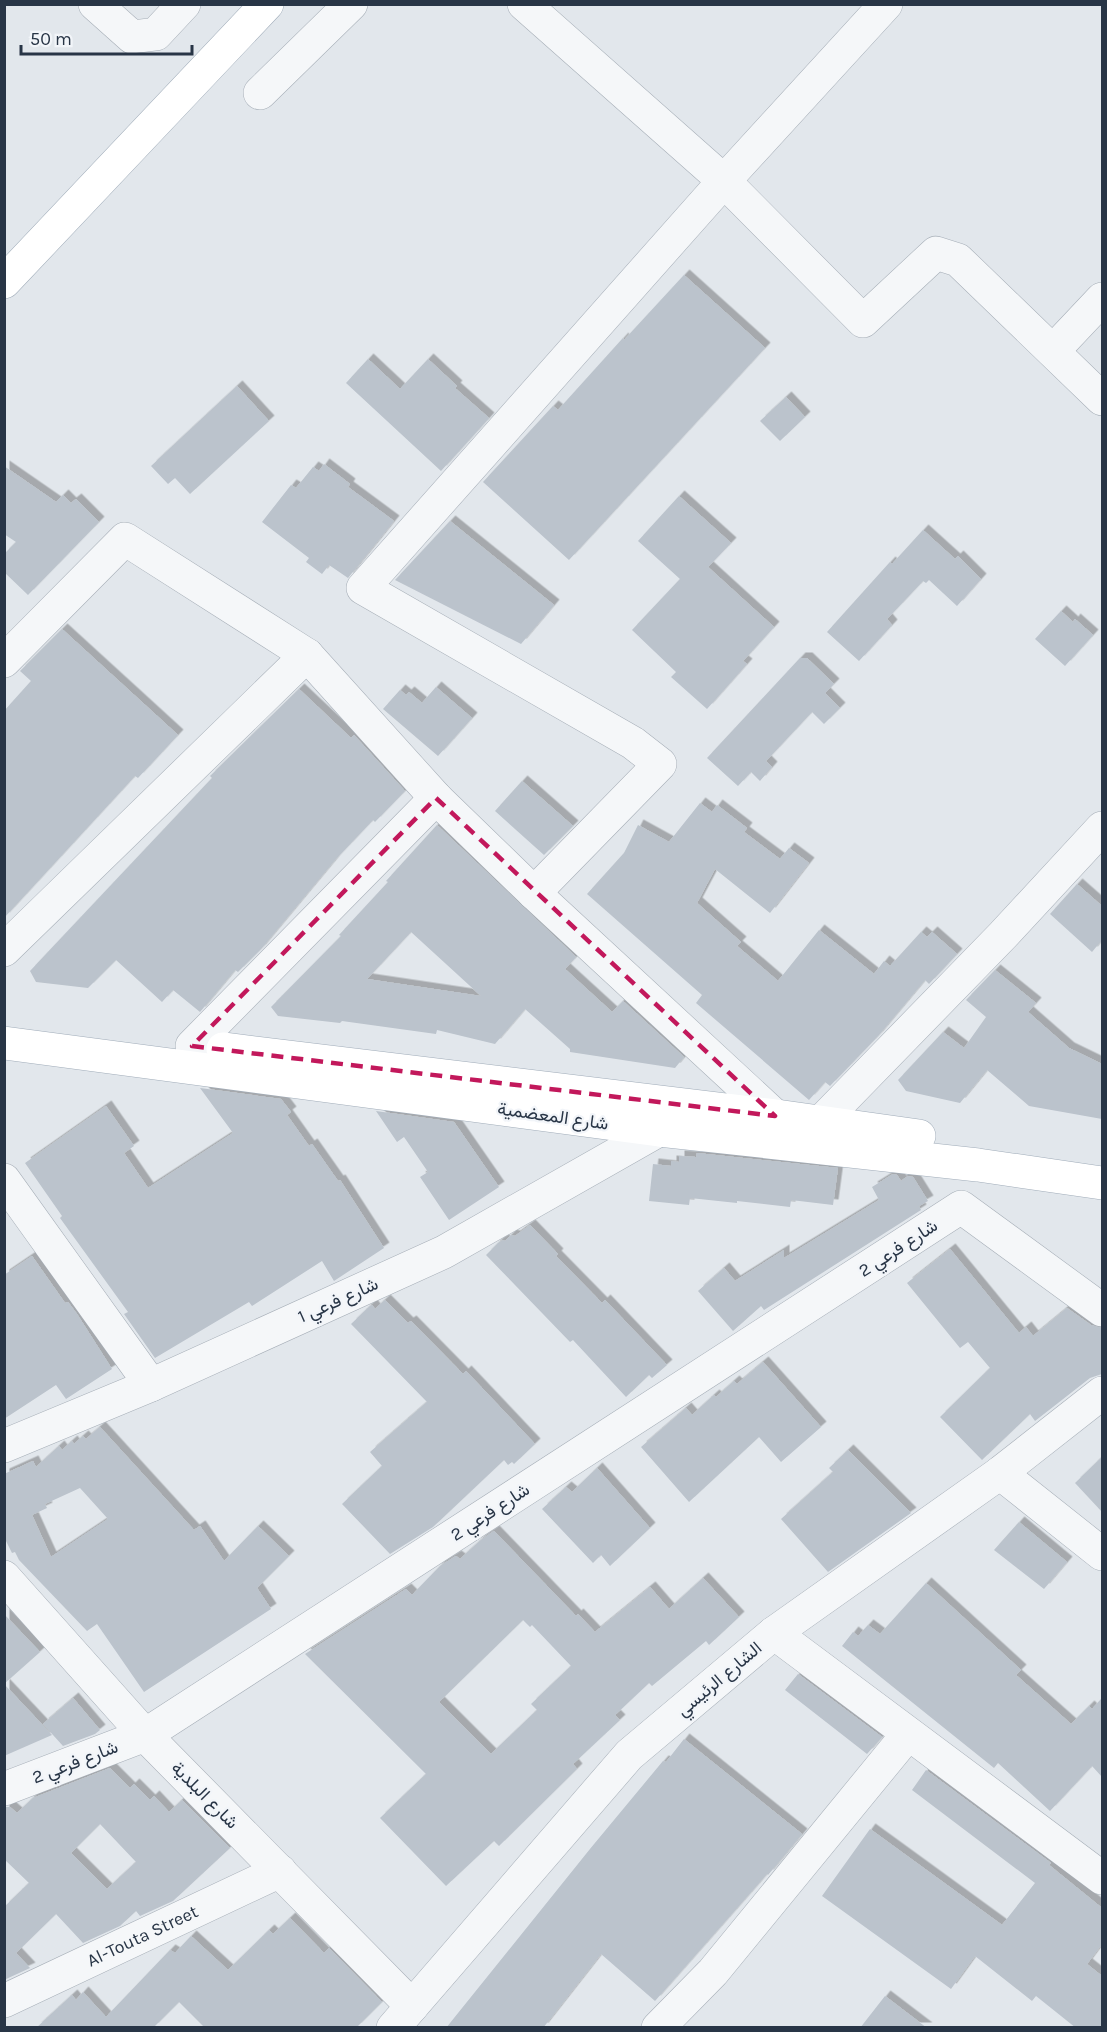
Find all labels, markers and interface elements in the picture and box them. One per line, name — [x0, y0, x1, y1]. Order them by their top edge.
scale bar — [21, 18, 192, 56]
text: 50 m — [30, 28, 72, 50]
street label: شارع المعضمية — [496, 1097, 610, 1136]
street label: شارع فرعي 2 — [854, 1214, 944, 1285]
street label: شارع فرعي 1 — [294, 1273, 383, 1331]
street label: شارع فرعي 2 — [446, 1478, 536, 1549]
street label: الشارع الرئيسي — [672, 1637, 769, 1724]
street label: شارع فرعي 2 — [29, 1736, 122, 1792]
street label: شارع البلدية — [166, 1757, 243, 1834]
street label: Al-Touta Street — [83, 1900, 202, 1971]

